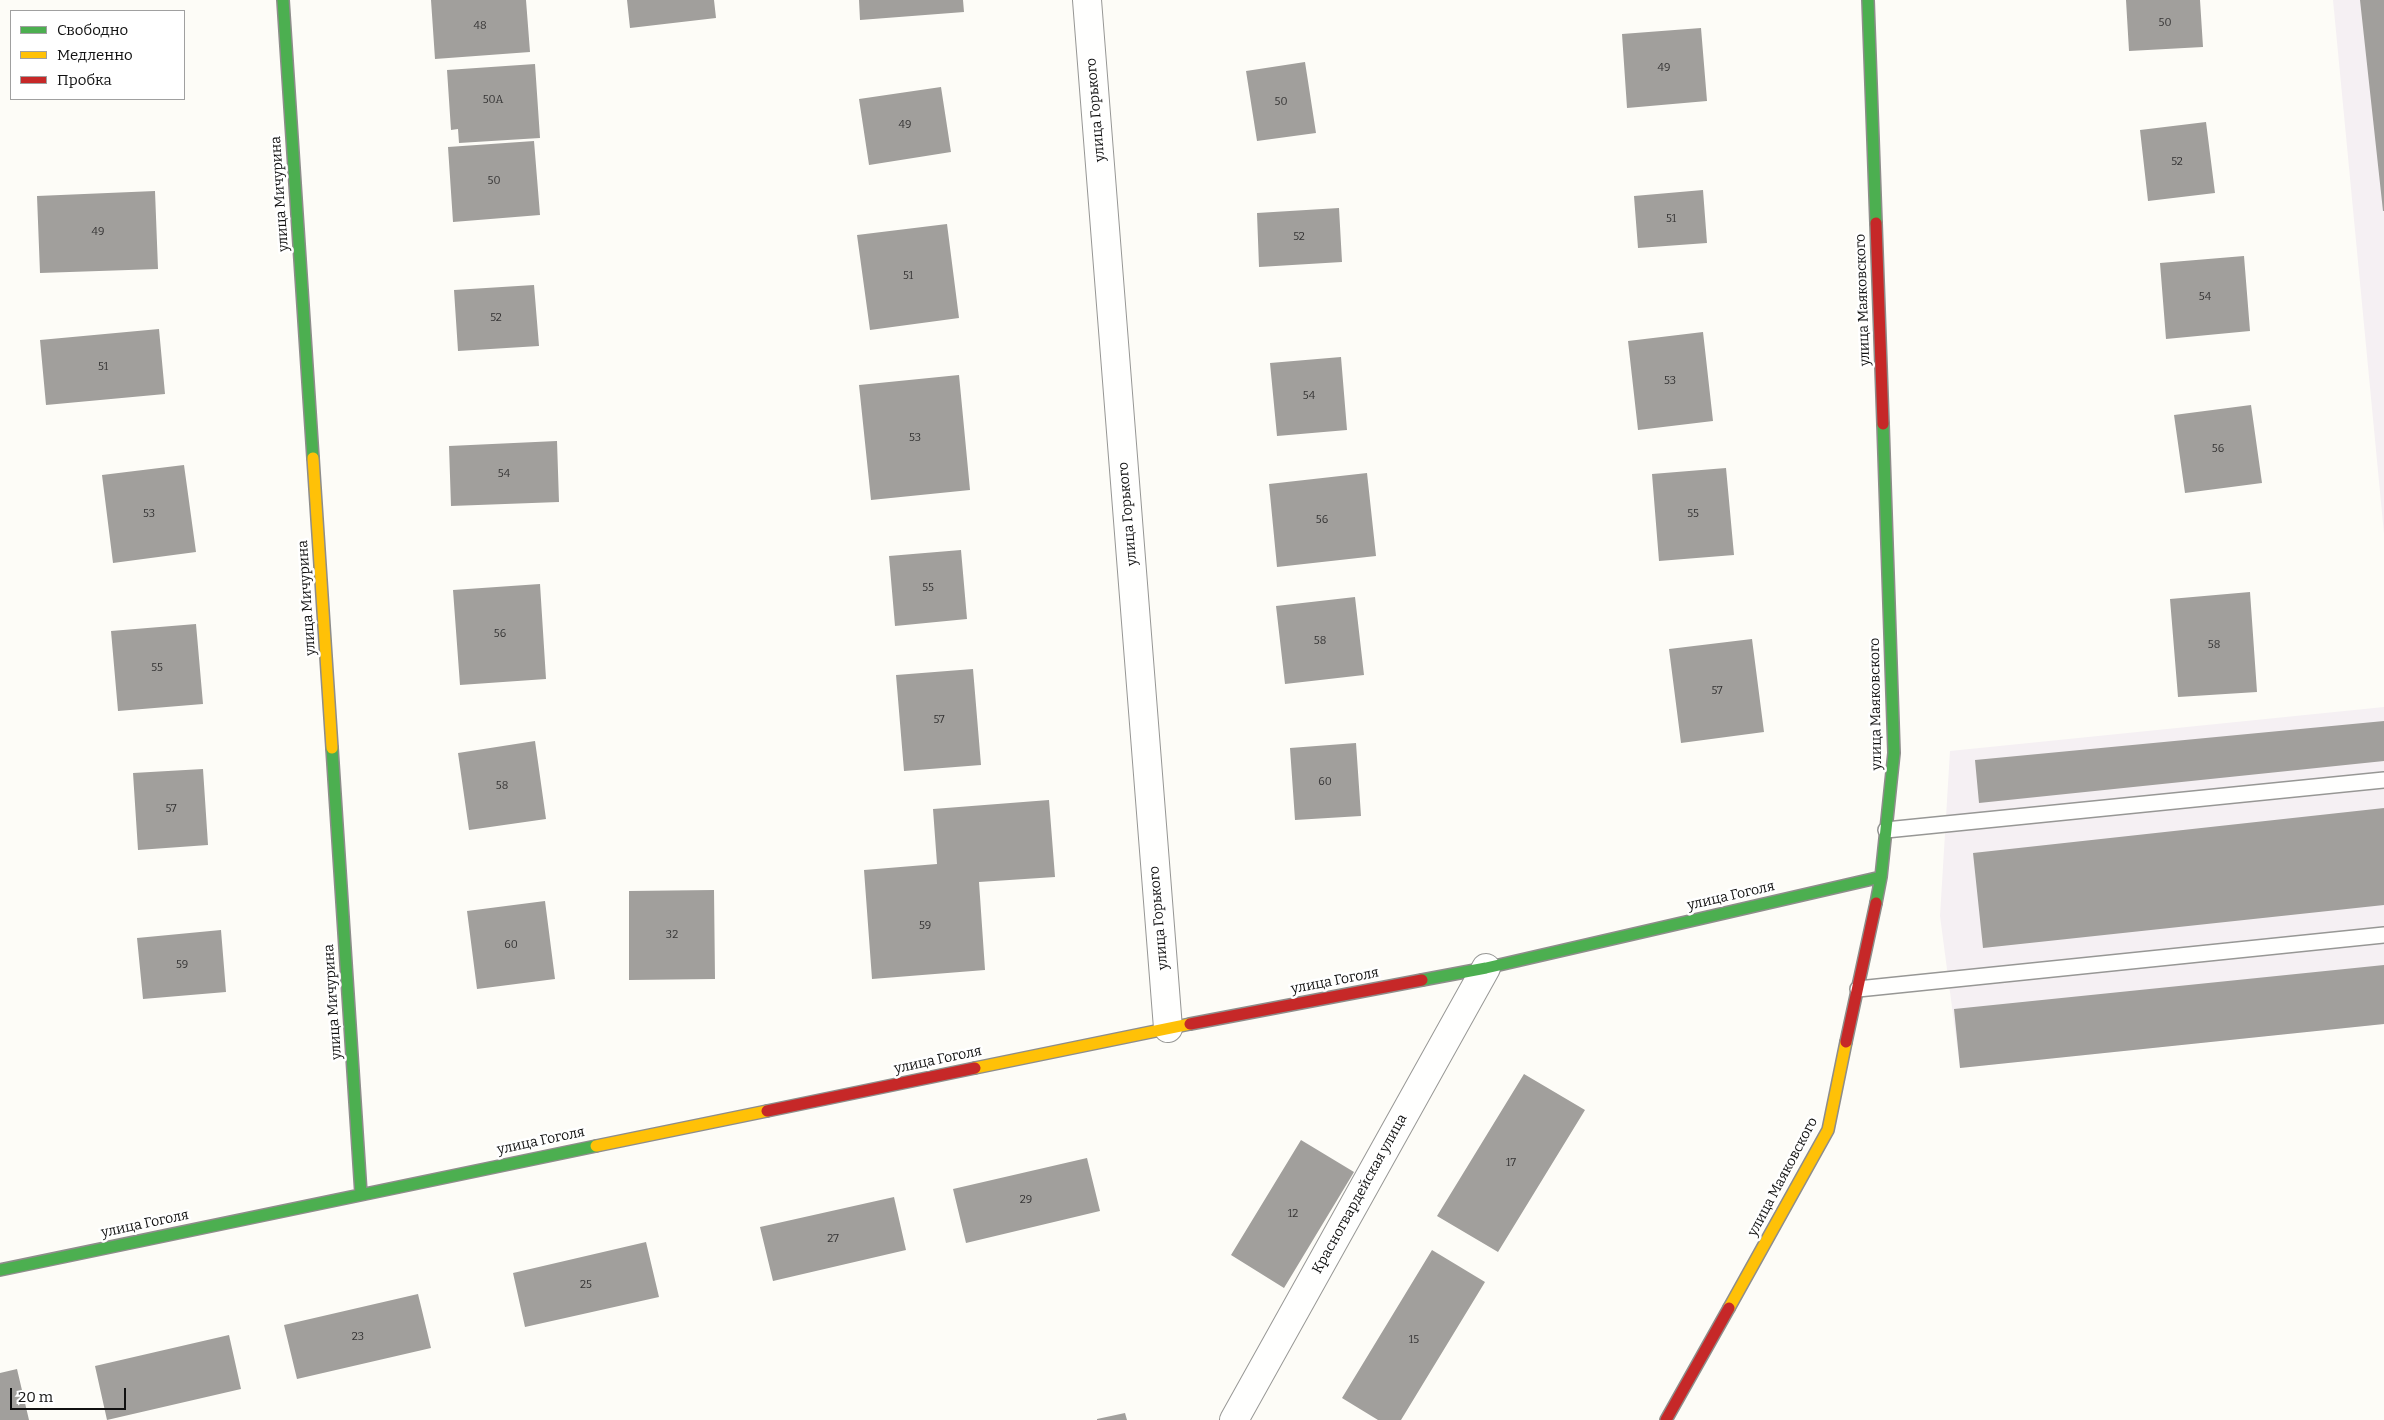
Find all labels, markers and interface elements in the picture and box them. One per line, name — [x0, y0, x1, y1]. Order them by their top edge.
legend — [10, 10, 185, 100]
house number: 50 — [2159, 16, 2171, 30]
house number: 48 — [473, 19, 487, 33]
text: Свободно — [57, 21, 128, 39]
text: Медленно — [57, 46, 133, 64]
street label: улица Горького — [1083, 57, 1109, 163]
house number: 49 — [1658, 61, 1670, 75]
text: Пробка — [57, 71, 112, 89]
house number: 50А — [483, 93, 503, 107]
house number: 50 — [1275, 95, 1287, 109]
house number: 49 — [899, 118, 911, 132]
street label: улица Мичурина — [268, 136, 292, 252]
house number: 52 — [2171, 155, 2183, 169]
house number: 50 — [488, 174, 500, 188]
house number: 51 — [1666, 212, 1676, 226]
house number: 49 — [92, 225, 104, 239]
house number: 52 — [1293, 230, 1305, 244]
street label: улица Маяковского — [1852, 233, 1874, 367]
house number: 51 — [903, 269, 913, 283]
house number: 54 — [2199, 290, 2211, 304]
house number: 52 — [490, 311, 502, 325]
house number: 51 — [98, 360, 108, 374]
house number: 53 — [1664, 374, 1676, 388]
house number: 54 — [1303, 389, 1315, 403]
house number: 53 — [909, 431, 921, 445]
house number: 56 — [2212, 442, 2224, 456]
street label: улица Горького — [1115, 461, 1141, 567]
house number: 54 — [498, 467, 510, 481]
house number: 53 — [143, 507, 155, 521]
house number: 55 — [1687, 507, 1699, 521]
house number: 56 — [1316, 513, 1328, 527]
street label: улица Мичурина — [295, 540, 319, 656]
house number: 55 — [922, 581, 934, 595]
house number: 56 — [494, 627, 506, 641]
house number: 58 — [1314, 634, 1326, 648]
street label: улица Маяковского — [1866, 638, 1886, 770]
house number: 58 — [2208, 638, 2220, 652]
house number: 55 — [151, 661, 163, 675]
house number: 57 — [1711, 684, 1723, 698]
house number: 57 — [933, 713, 945, 727]
house number: 60 — [1318, 775, 1332, 789]
house number: 58 — [496, 779, 508, 793]
house number: 57 — [165, 802, 177, 816]
street label: улица Горького — [1146, 865, 1172, 971]
street label: улица Гоголя — [1686, 878, 1776, 914]
house number: 59 — [919, 919, 931, 933]
house number: 32 — [666, 928, 678, 942]
house number: 60 — [504, 938, 518, 952]
street label: улица Мичурина — [321, 944, 345, 1060]
house number: 59 — [176, 958, 188, 972]
street label: улица Гоголя — [1290, 964, 1380, 998]
street label: улица Гоголя — [893, 1043, 983, 1077]
street label: Красногвардейская улица — [1309, 1111, 1411, 1277]
street label: улица Маяковского — [1744, 1115, 1822, 1239]
street label: улица Гоголя — [496, 1124, 586, 1158]
house number: 17 — [1506, 1156, 1516, 1170]
house number: 29 — [1020, 1193, 1032, 1207]
street label: улица Гоголя — [100, 1207, 190, 1241]
house number: 12 — [1288, 1207, 1298, 1221]
house number: 27 — [827, 1232, 839, 1246]
house number: 25 — [580, 1278, 592, 1292]
house number: 23 — [352, 1330, 364, 1344]
house number: 15 — [1409, 1333, 1419, 1347]
scale bar — [12, 1378, 129, 1410]
text: 20 m — [18, 1388, 53, 1406]

